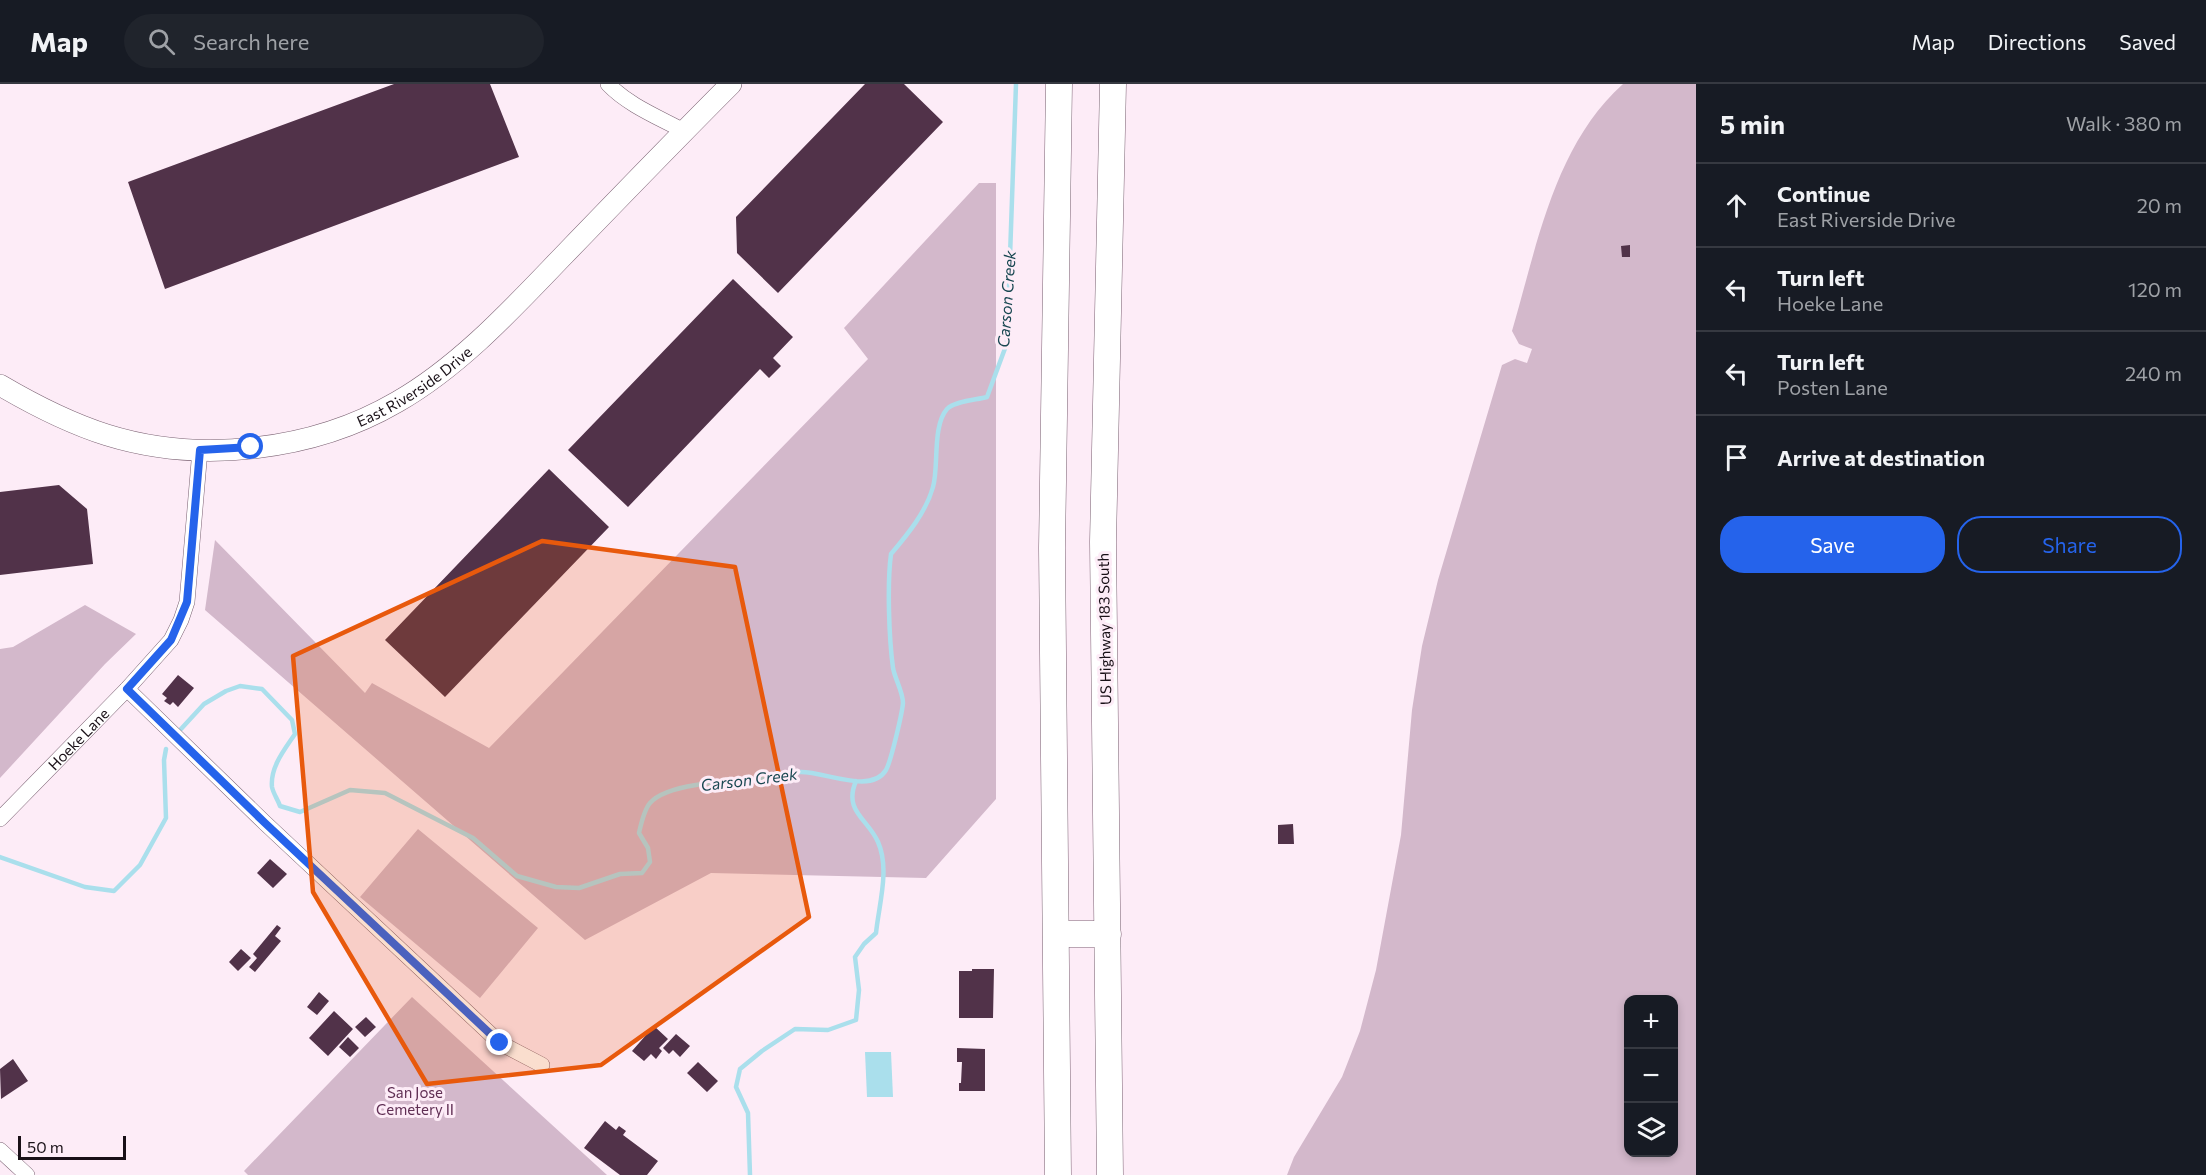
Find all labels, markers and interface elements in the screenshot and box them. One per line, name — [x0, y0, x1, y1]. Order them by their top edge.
search box — [124, 14, 544, 68]
text: Map — [30, 24, 88, 58]
icon: search — [145, 25, 178, 58]
text: Search here — [193, 28, 309, 55]
text: Map — [1912, 29, 1955, 54]
text: Directions — [1988, 29, 2086, 54]
text: Saved — [2119, 29, 2176, 54]
text: 5 min — [1720, 108, 1785, 139]
text: Walk · 380 m — [2066, 111, 2182, 135]
text: Continue — [1777, 180, 1870, 207]
icon: ahead — [1720, 189, 1753, 222]
text: 20 m — [2137, 193, 2182, 217]
text: East Riverside Drive — [1777, 207, 1956, 231]
water label: Carson Creek — [993, 250, 1019, 348]
text: Turn left — [1777, 264, 1864, 291]
icon: left — [1720, 273, 1753, 306]
text: 120 m — [2128, 277, 2182, 301]
text: Hoeke Lane — [1777, 291, 1883, 315]
street label: East Riverside Drive — [354, 342, 475, 430]
text: Turn left — [1777, 348, 1864, 375]
icon: left — [1720, 357, 1753, 390]
text: 240 m — [2125, 361, 2182, 385]
text: Posten Lane — [1777, 375, 1888, 399]
route start — [237, 433, 263, 459]
icon: arrive — [1720, 441, 1753, 474]
text: Arrive at destination — [1777, 444, 1985, 471]
button: Save — [1720, 516, 1945, 573]
button: Share — [1957, 516, 2182, 573]
street label: US Highway 183 South — [1094, 553, 1114, 705]
street label: Hoeke Lane — [44, 704, 113, 774]
water label: Carson Creek — [700, 764, 799, 794]
map controls — [1624, 995, 1678, 1157]
button: + — [1624, 995, 1678, 1049]
route end — [486, 1029, 512, 1055]
button: − — [1624, 1049, 1678, 1103]
park label: San Jose Cemetery II — [376, 1083, 454, 1118]
button: layers — [1624, 1103, 1678, 1157]
scale bar — [18, 1133, 126, 1160]
text: 50 m — [27, 1137, 64, 1156]

